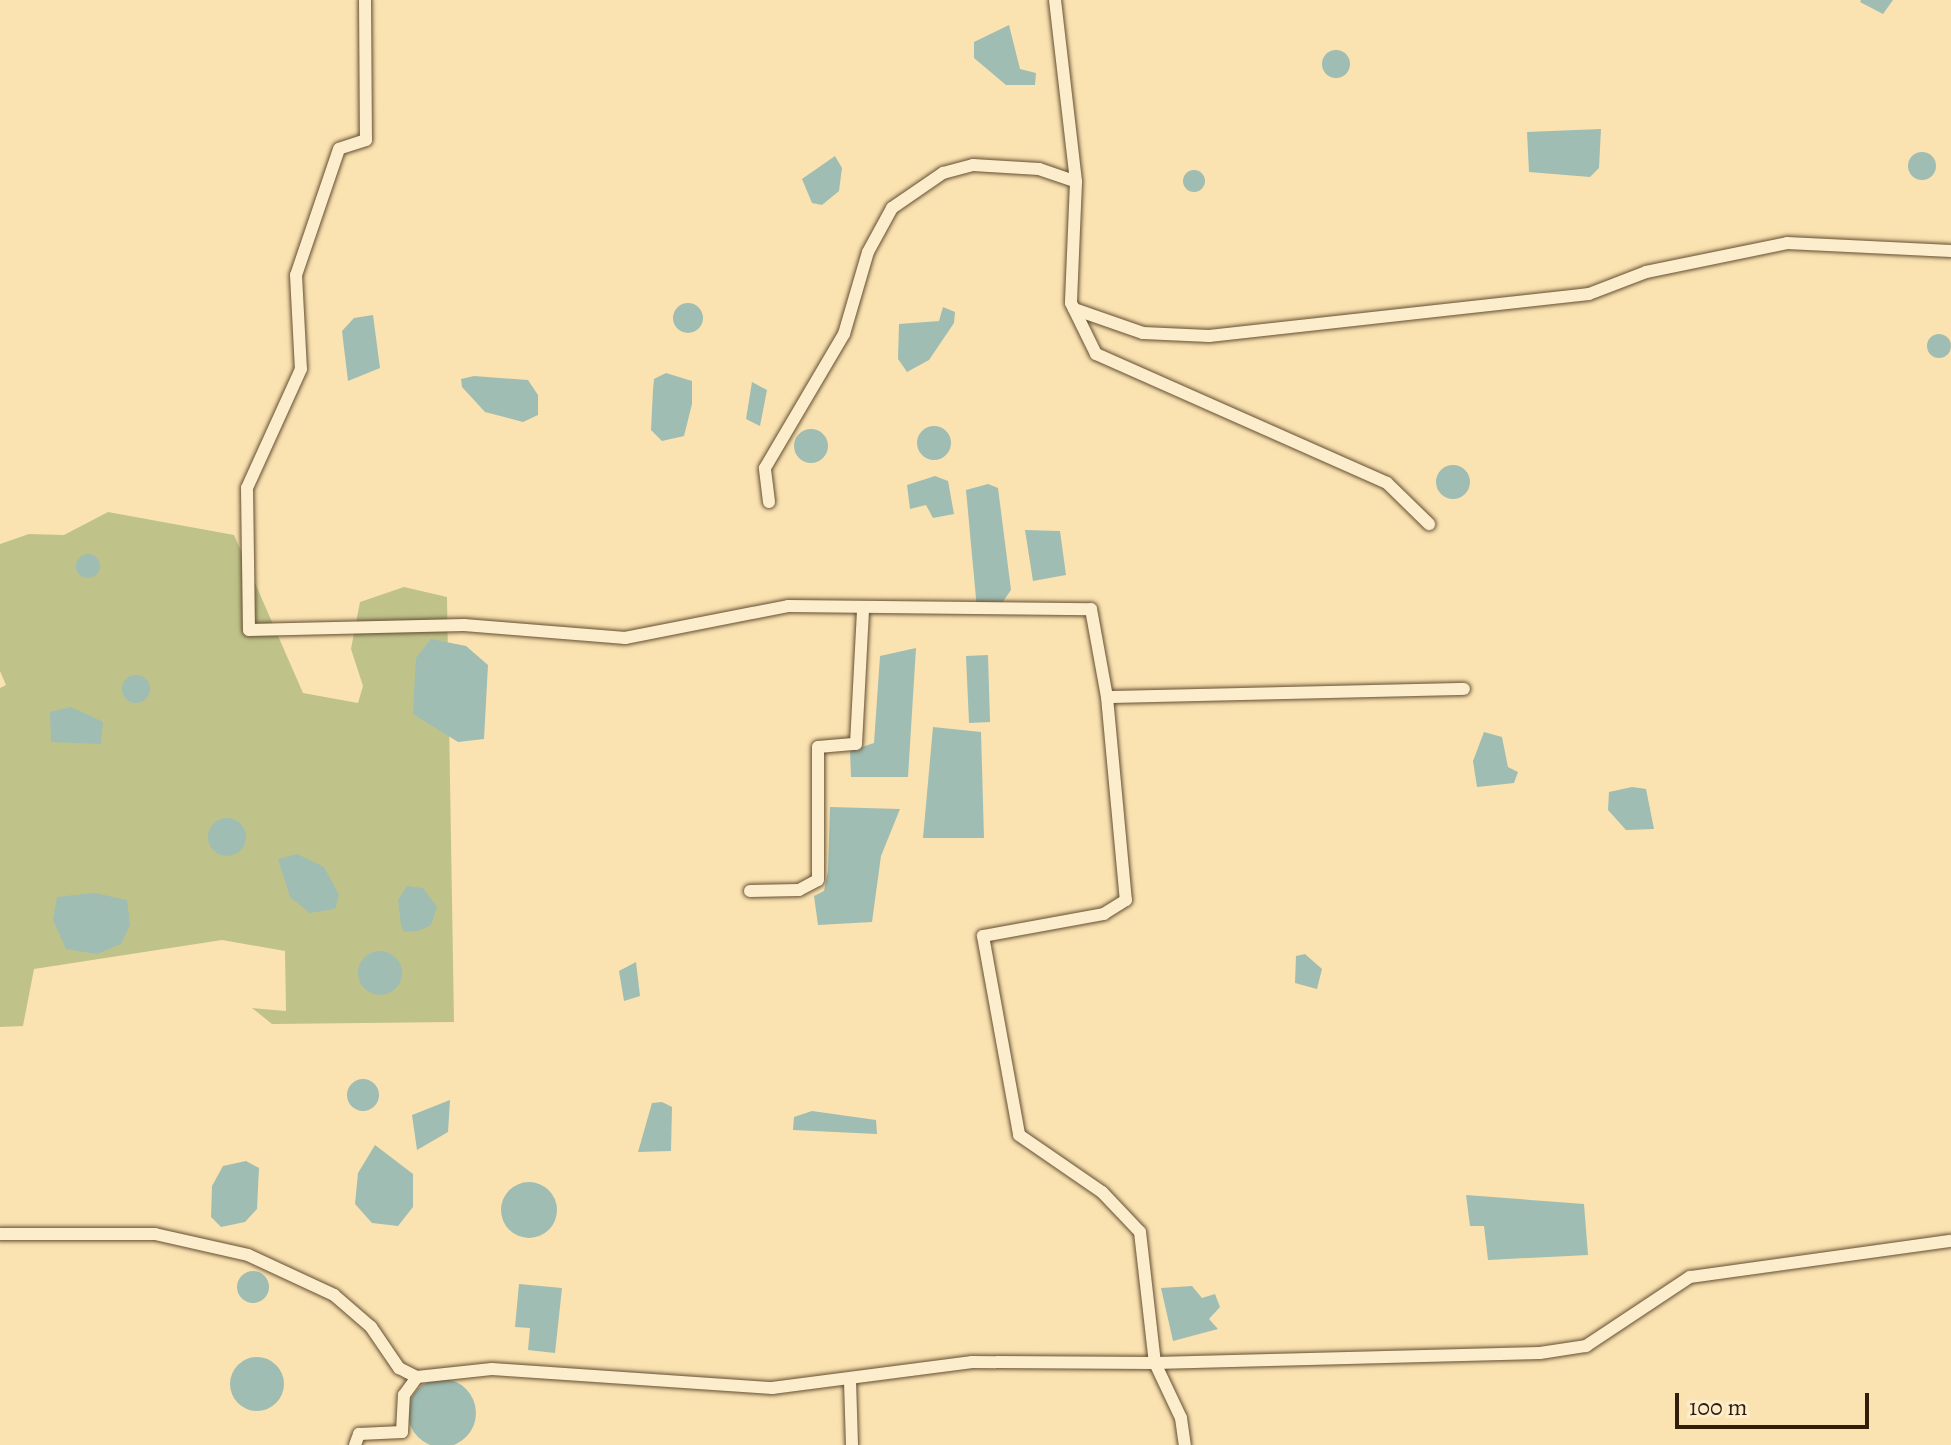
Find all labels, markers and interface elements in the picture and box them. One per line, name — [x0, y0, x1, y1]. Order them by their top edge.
scale bar — [1679, 1377, 1873, 1427]
text: 100 m — [1689, 1391, 1748, 1423]

